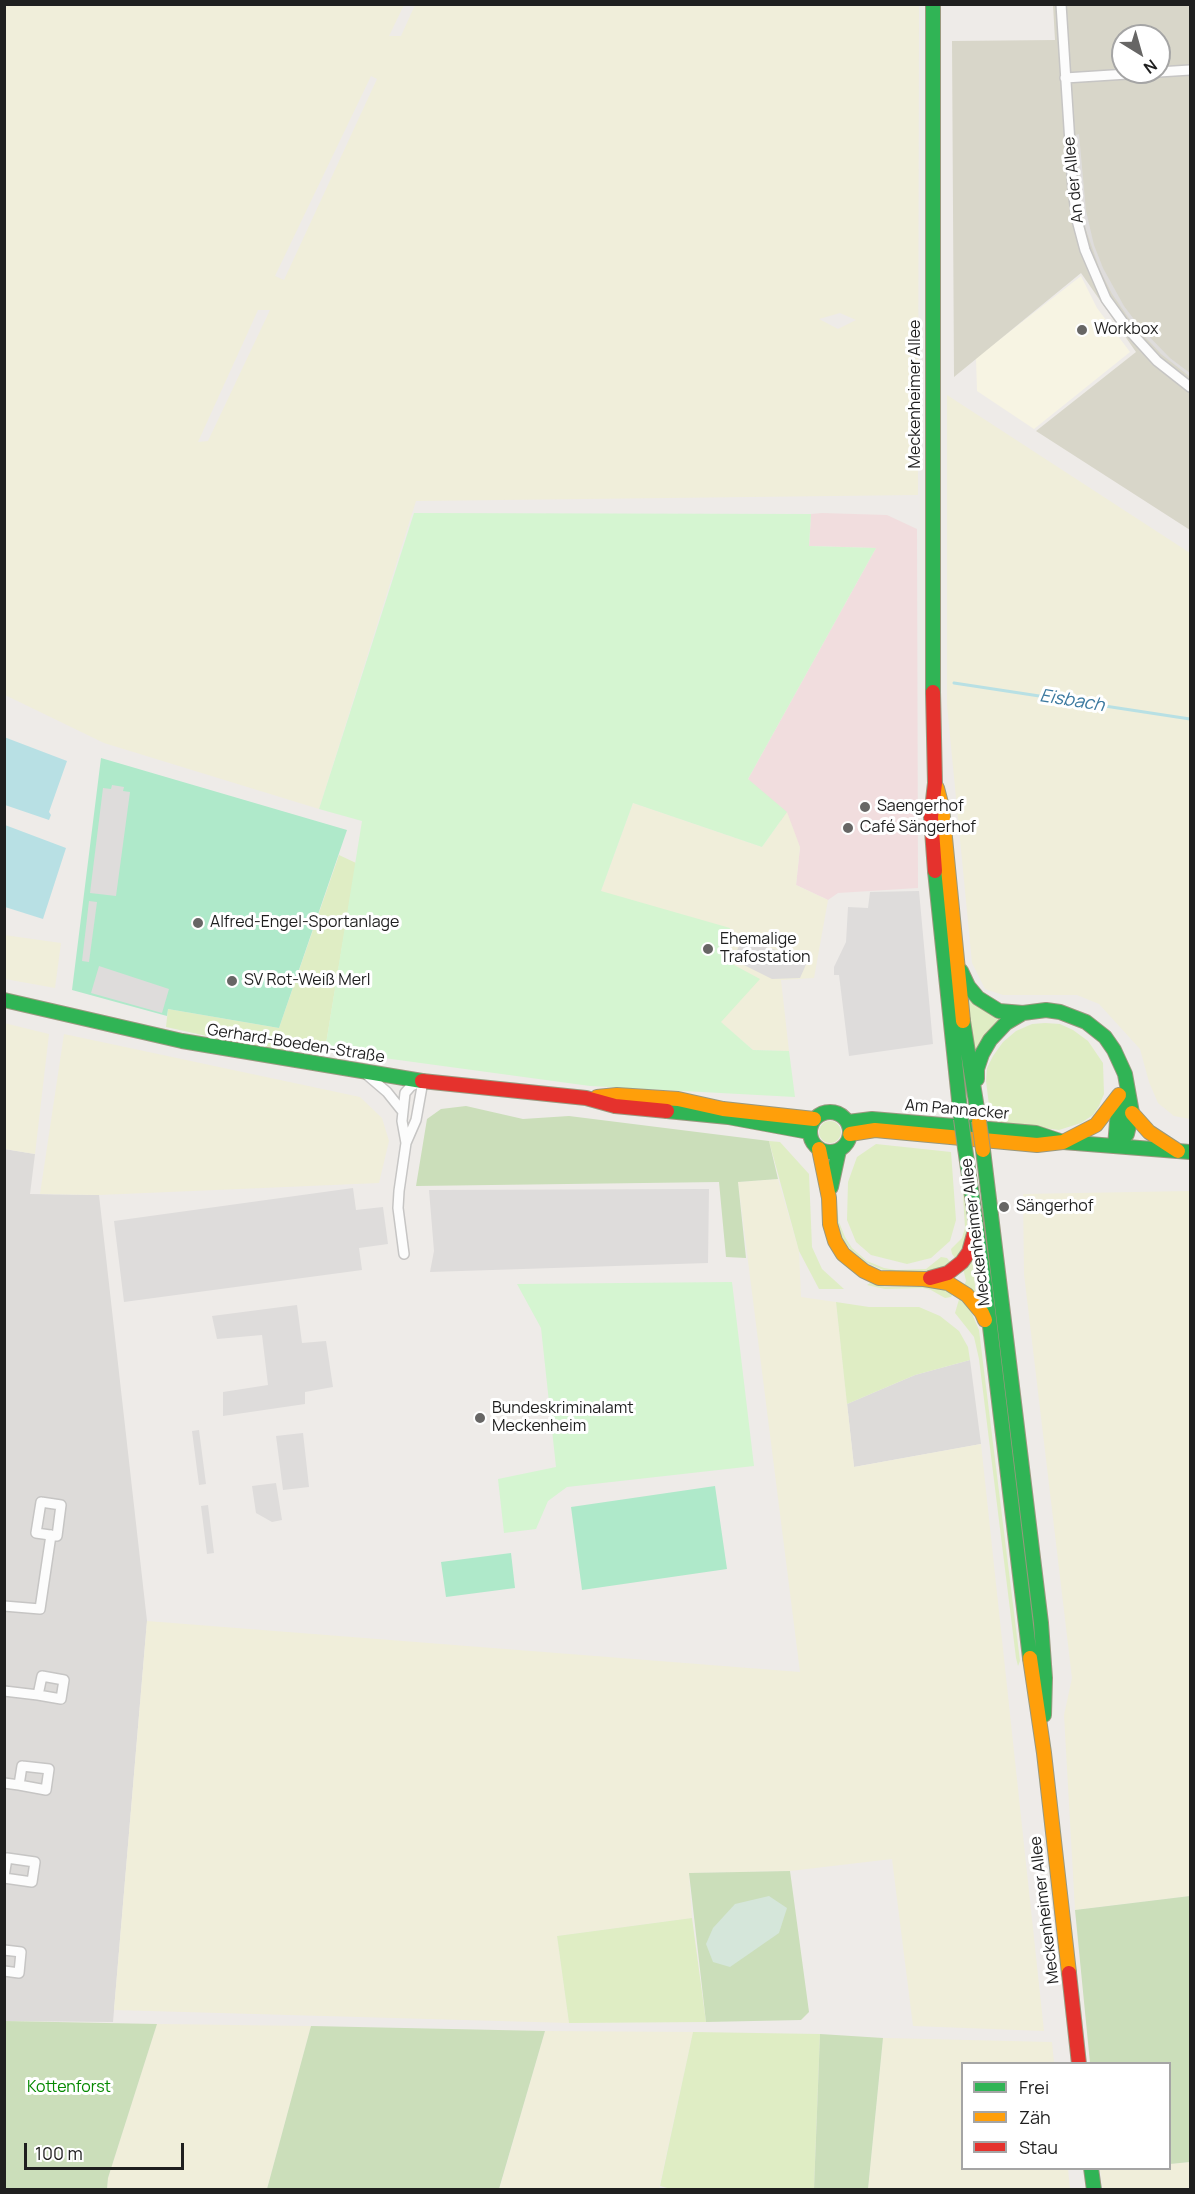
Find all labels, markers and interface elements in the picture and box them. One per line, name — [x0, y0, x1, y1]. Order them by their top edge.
north arrow — [1111, 24, 1171, 84]
text: N — [1139, 55, 1162, 79]
street label: An der Allee — [1060, 136, 1088, 224]
street label: Meckenheimer Allee — [906, 320, 926, 468]
place label: Workbox — [1094, 320, 1158, 340]
marker: Workbox — [1075, 323, 1089, 337]
water label: Eisbach — [1038, 685, 1106, 717]
place label: Saengerhof — [877, 797, 964, 817]
marker: Saengerhof — [858, 800, 872, 814]
place label: Café Sängerhof — [860, 818, 976, 838]
marker: Café Sängerhof — [841, 821, 855, 835]
place label: Alfred-Engel-Sportanlage — [210, 913, 399, 933]
marker: Alfred-Engel-Sportanlage — [191, 916, 205, 930]
place label: Ehemalige Trafostation — [720, 930, 811, 968]
marker: Ehemalige Trafostation — [701, 942, 715, 956]
place label: SV Rot-Weiß Merl — [244, 971, 371, 991]
marker: SV Rot-Weiß Merl — [225, 974, 239, 988]
street label: Gerhard-Boeden-Straße — [206, 1020, 386, 1068]
street label: Am Pannacker — [904, 1096, 1010, 1124]
street label: Meckenheimer Allee — [957, 1157, 995, 1307]
place label: Sängerhof — [1016, 1197, 1093, 1217]
marker: Sängerhof — [997, 1200, 1011, 1214]
place label: Bundeskriminalamt Meckenheim — [492, 1399, 634, 1437]
marker: Bundeskriminalamt Meckenheim — [473, 1411, 487, 1425]
street label: Meckenheimer Allee — [1026, 1835, 1064, 1985]
legend — [961, 2062, 1171, 2170]
text: Frei — [1019, 2075, 1049, 2099]
park label: Kottenforst — [27, 2078, 111, 2098]
text: Zäh — [1019, 2105, 1051, 2129]
scale bar — [27, 2131, 188, 2169]
text: Stau — [1019, 2135, 1058, 2159]
text: 100 m — [35, 2141, 83, 2165]

